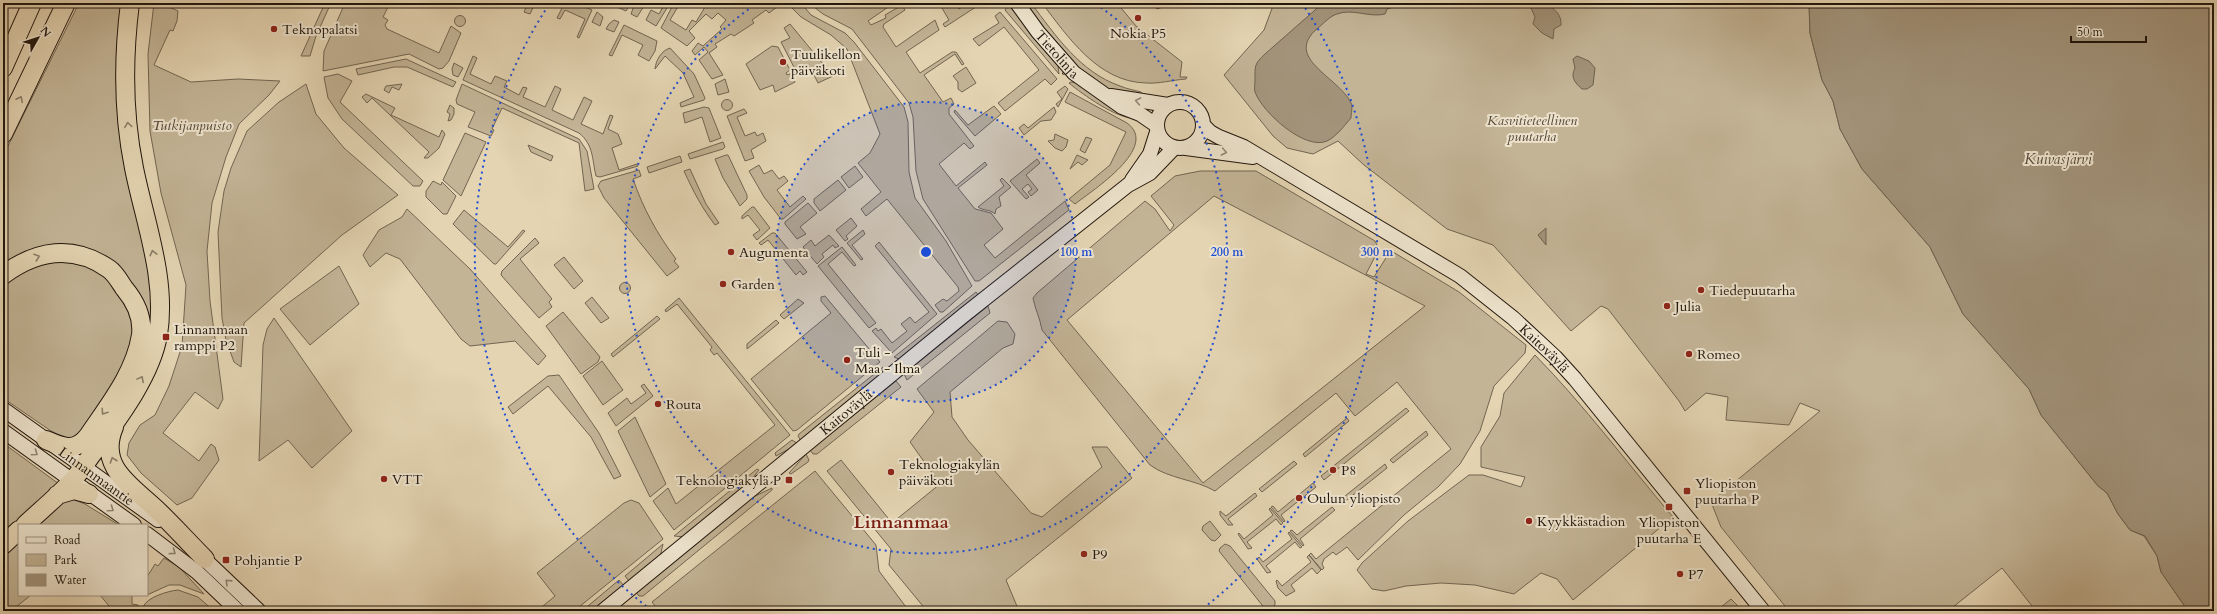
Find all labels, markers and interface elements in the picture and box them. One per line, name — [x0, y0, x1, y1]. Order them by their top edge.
marker: Nokia P5 — [1133, 13, 1143, 23]
north arrow — [18, 18, 58, 58]
scale bar — [2071, 18, 2146, 44]
place label: Teknopalatsi — [282, 20, 358, 39]
text: N — [37, 24, 55, 41]
marker: Teknopalatsi — [269, 24, 279, 34]
place label: Nokia P5 — [1110, 24, 1166, 43]
text: 50 m — [2077, 24, 2104, 40]
street label: Tietolinja — [1031, 26, 1082, 83]
place label: Tuulikellon päiväkoti — [791, 45, 861, 80]
marker: Tuulikellon päiväkoti — [778, 57, 788, 67]
one-way arrow — [15, 95, 23, 103]
one-way arrow — [1135, 97, 1141, 106]
park label: Kasvitieteellinen puutarha — [1487, 111, 1577, 146]
park label: Tutkijanpuisto — [152, 116, 232, 135]
one-way arrow — [124, 122, 133, 128]
one-way arrow — [1221, 147, 1227, 156]
water label: Kuivasjärvi — [2024, 149, 2093, 169]
place label: Augumenta — [739, 243, 809, 262]
text: 100 m — [1060, 244, 1093, 260]
text: 200 m — [1211, 244, 1244, 260]
text: 300 m — [1361, 244, 1394, 260]
centre of rings — [919, 245, 933, 259]
marker: Augumenta — [726, 247, 736, 257]
one-way arrow — [150, 250, 158, 256]
one-way arrow — [33, 253, 40, 262]
place label: Garden — [731, 275, 775, 294]
marker: Garden — [718, 279, 728, 289]
place label: Tiedepuutarha — [1709, 281, 1796, 300]
marker: Tiedepuutarha — [1696, 285, 1706, 295]
place label: Julia — [1673, 297, 1701, 316]
marker: Julia — [1662, 301, 1672, 311]
street label: Kaitoväylä — [1516, 319, 1574, 377]
place label: Linnanmaan ramppi P2 — [174, 320, 248, 355]
marker: Linnanmaan ramppi P2 — [161, 332, 171, 342]
place label: Tuli - Maa - Ilma — [855, 343, 920, 378]
place label: Romeo — [1697, 345, 1740, 364]
marker: Romeo — [1684, 349, 1694, 359]
marker: Tuli - Maa - Ilma — [842, 355, 852, 365]
one-way arrow — [136, 376, 144, 383]
street label: Kaitoväylä — [815, 385, 876, 439]
place label: Routa — [666, 395, 701, 414]
marker: Routa — [653, 399, 663, 409]
one-way arrow — [101, 408, 109, 415]
street label: Linnanmaantie — [55, 442, 138, 510]
one-way arrow — [31, 448, 38, 456]
place label: Teknologiakylän päiväkoti — [899, 455, 1000, 490]
one-way arrow — [109, 457, 118, 464]
place label: P8 — [1341, 461, 1356, 480]
marker: P8 — [1328, 465, 1338, 475]
marker: Teknologiakylän päiväkoti — [886, 467, 896, 477]
place label: VTT — [392, 470, 423, 489]
place label: Teknologiakylä P — [676, 471, 781, 490]
marker: VTT — [379, 474, 389, 484]
place label: Yliopiston puutarha P — [1695, 474, 1759, 509]
marker: Teknologiakylä P — [784, 475, 794, 485]
marker: Yliopiston puutarha P — [1682, 486, 1692, 496]
place label: Oulun yliopisto — [1307, 489, 1401, 508]
marker: Oulun yliopisto — [1294, 493, 1304, 503]
marker: Yliopiston puutarha E — [1664, 502, 1674, 512]
one-way arrow — [107, 504, 114, 511]
district label: Linnanmaa — [853, 510, 949, 535]
place label: Kyykkästadion — [1537, 512, 1625, 531]
place label: Yliopiston puutarha E — [1637, 513, 1702, 548]
marker: Kyykkästadion — [1524, 516, 1534, 526]
legend — [18, 524, 148, 596]
text: Road — [54, 532, 81, 548]
place label: P9 — [1092, 545, 1107, 564]
one-way arrow — [168, 548, 175, 555]
marker: P9 — [1079, 549, 1089, 559]
place label: Pohjantie P — [234, 551, 302, 570]
text: Park — [54, 552, 78, 568]
marker: Pohjantie P — [221, 555, 231, 565]
place label: P7 — [1688, 565, 1703, 584]
marker: P7 — [1675, 569, 1685, 579]
text: Water — [53, 572, 87, 588]
one-way arrow — [225, 579, 233, 586]

